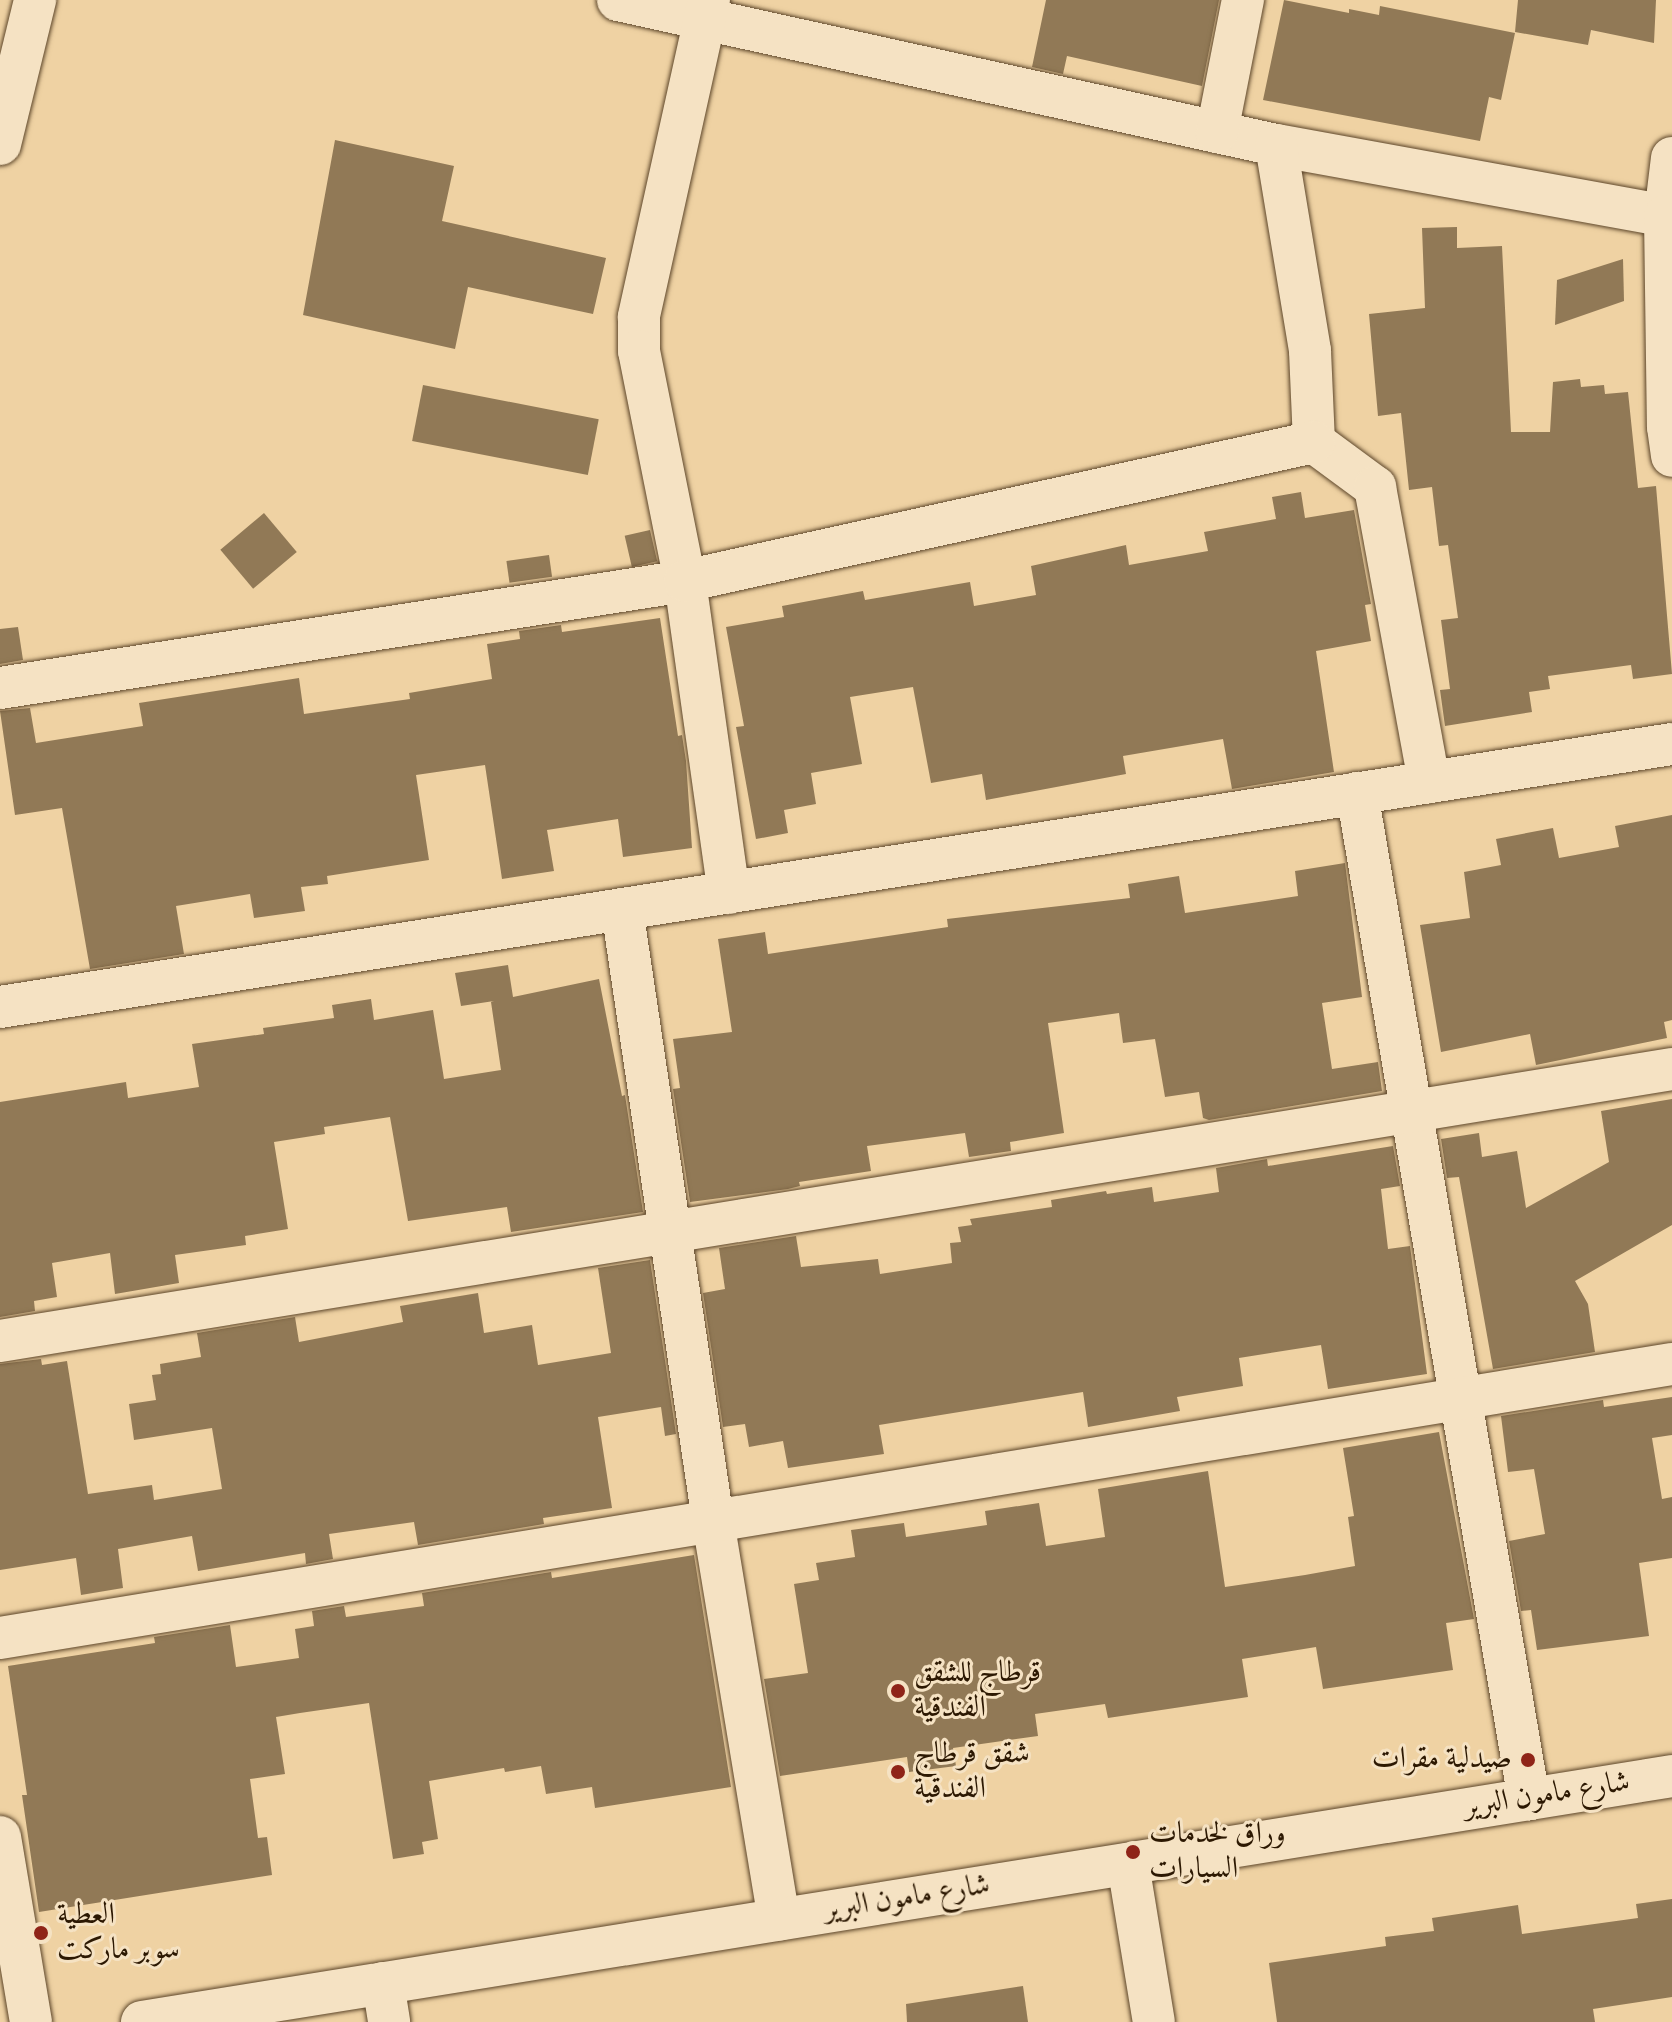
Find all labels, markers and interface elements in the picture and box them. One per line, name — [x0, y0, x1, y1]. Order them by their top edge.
place label: قرطاج للشقق الفندقية — [914, 1656, 1041, 1726]
marker: قرطاج للشقق الفندقية — [889, 1682, 907, 1700]
place label: شقق قرطاج الفندقية — [914, 1737, 1030, 1808]
place label: صيدلية مقرات — [1372, 1742, 1512, 1778]
marker: صيدلية مقرات — [1519, 1751, 1537, 1769]
marker: شقق قرطاج الفندقية — [889, 1763, 907, 1781]
street label: شارع مامون البرير — [1461, 1765, 1633, 1827]
place label: وراق لخدمات السيارات — [1149, 1817, 1286, 1888]
marker: وراق لخدمات السيارات — [1124, 1843, 1142, 1861]
street label: شارع مامون البرير — [821, 1868, 993, 1930]
place label: العطية سوبر ماركت — [57, 1898, 180, 1968]
marker: العطية سوبر ماركت — [32, 1924, 50, 1942]

